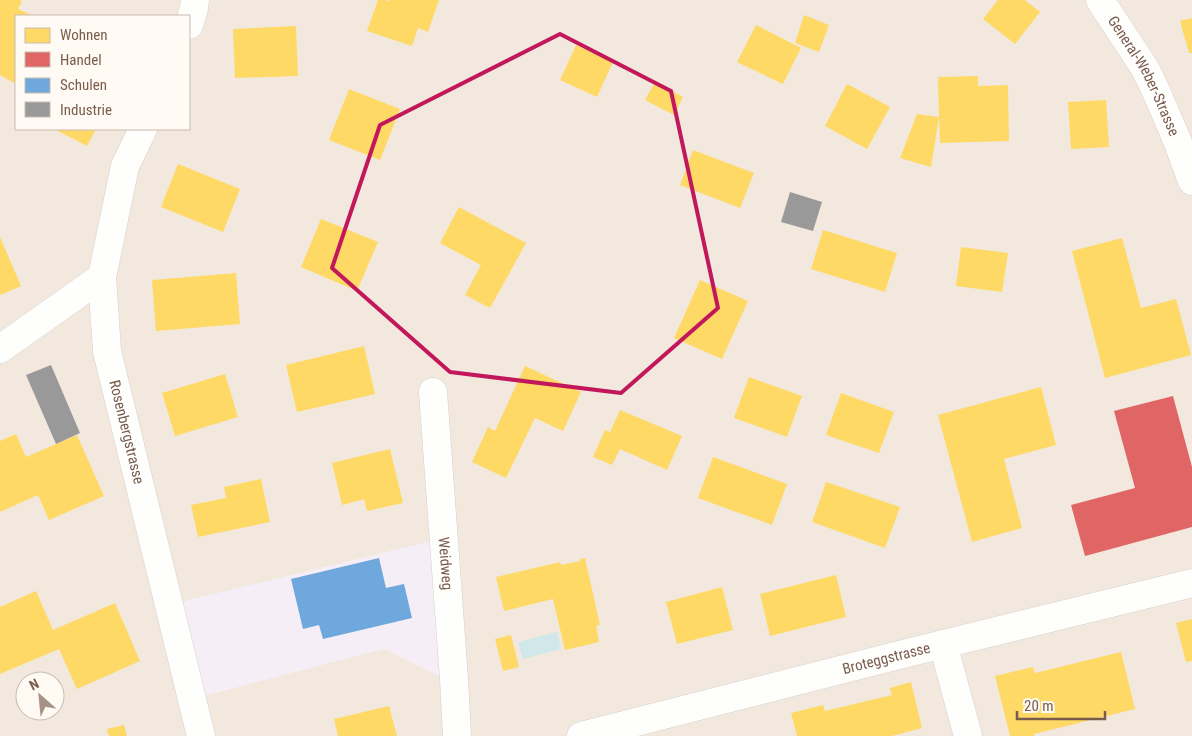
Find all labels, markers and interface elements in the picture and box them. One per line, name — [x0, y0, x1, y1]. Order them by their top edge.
street label: General-Weber-Strasse — [1104, 12, 1183, 139]
legend — [15, 15, 190, 130]
text: Wohnen — [60, 26, 108, 44]
text: Handel — [60, 51, 102, 69]
text: Schulen — [60, 76, 107, 94]
text: Industrie — [60, 101, 112, 119]
street label: Rosenbergstrasse — [105, 378, 148, 486]
street label: Weidweg — [435, 536, 456, 591]
street label: Broteggstrasse — [840, 639, 932, 678]
north arrow — [15, 671, 65, 721]
text: N — [27, 675, 42, 693]
scale bar — [1017, 688, 1104, 720]
text: 20 m — [1024, 697, 1054, 715]

